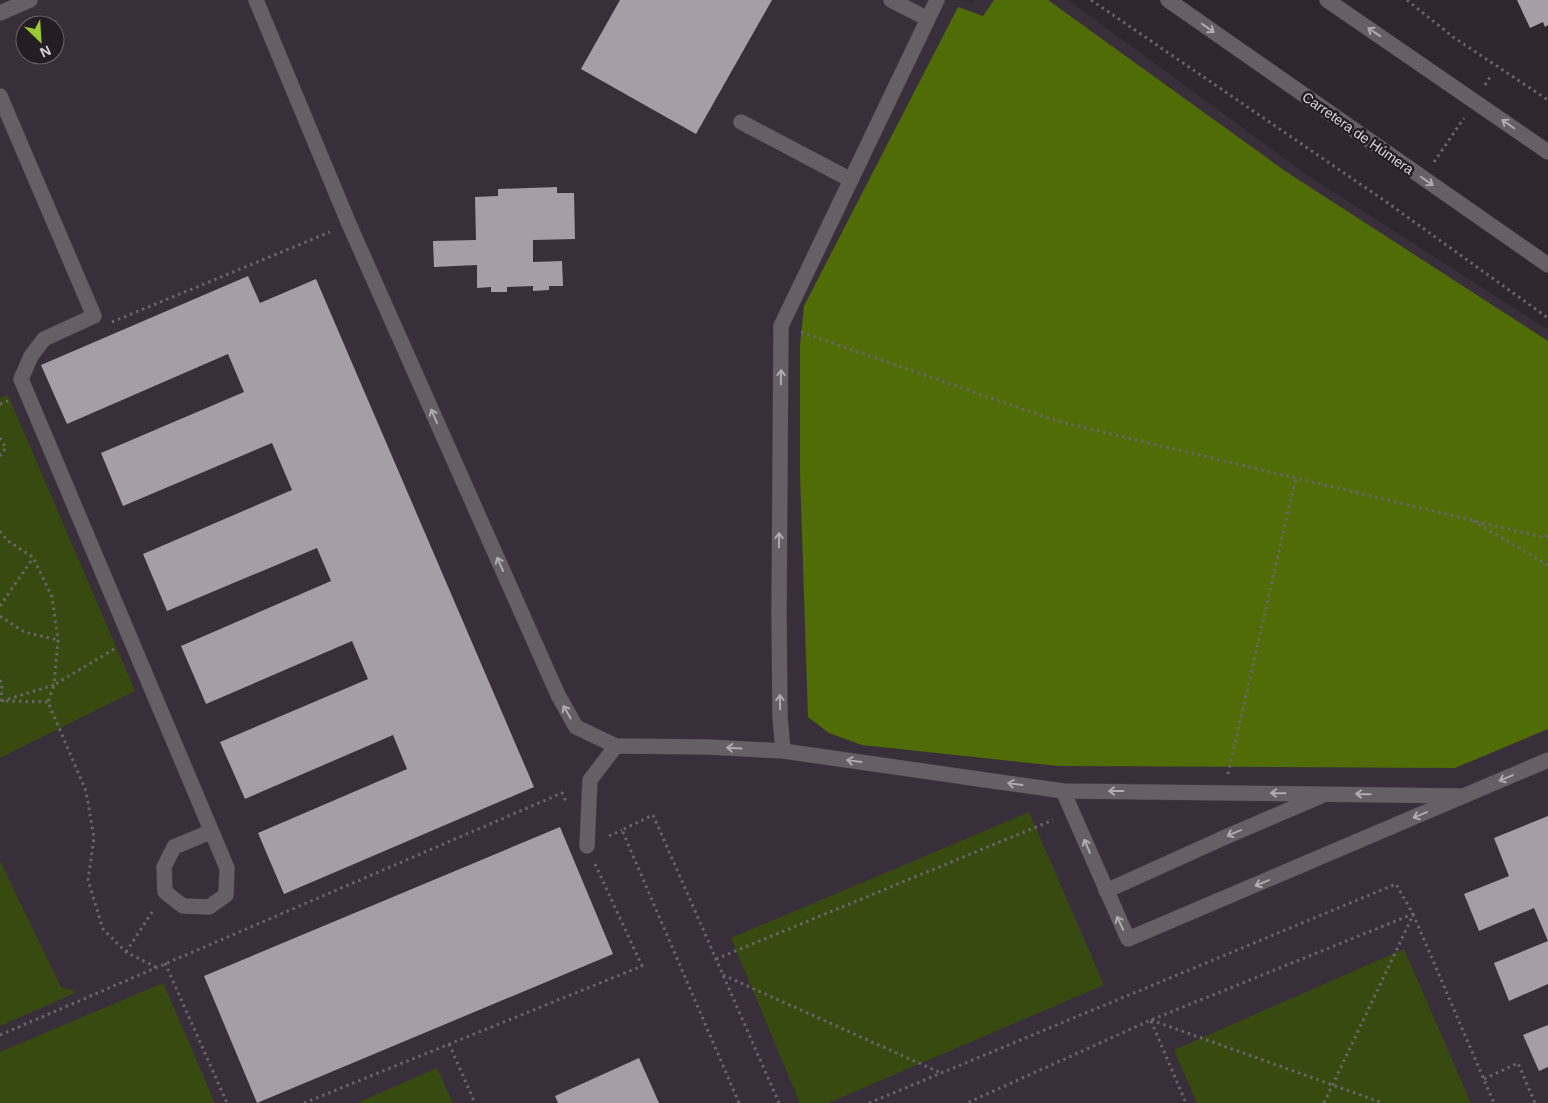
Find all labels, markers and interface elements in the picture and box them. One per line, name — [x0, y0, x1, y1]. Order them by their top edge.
north arrow — [15, 15, 65, 65]
one-way arrow — [1201, 23, 1215, 33]
one-way arrow — [1367, 27, 1381, 37]
text: N — [38, 42, 53, 61]
street label: Carretera de Húmera — [1299, 89, 1417, 178]
one-way arrow — [1501, 119, 1515, 129]
one-way arrow — [1420, 176, 1434, 186]
one-way arrow — [776, 369, 786, 386]
one-way arrow — [429, 409, 439, 424]
one-way arrow — [775, 532, 784, 548]
one-way arrow — [494, 557, 504, 572]
one-way arrow — [775, 694, 785, 710]
one-way arrow — [562, 706, 572, 720]
one-way arrow — [726, 744, 742, 753]
one-way arrow — [846, 756, 862, 766]
one-way arrow — [1499, 773, 1514, 783]
one-way arrow — [1007, 779, 1023, 789]
one-way arrow — [1108, 786, 1124, 796]
one-way arrow — [1271, 788, 1287, 798]
one-way arrow — [1355, 789, 1372, 799]
one-way arrow — [1413, 810, 1428, 820]
one-way arrow — [1227, 829, 1242, 839]
one-way arrow — [1081, 839, 1091, 854]
one-way arrow — [1255, 878, 1270, 888]
one-way arrow — [1115, 916, 1125, 931]

